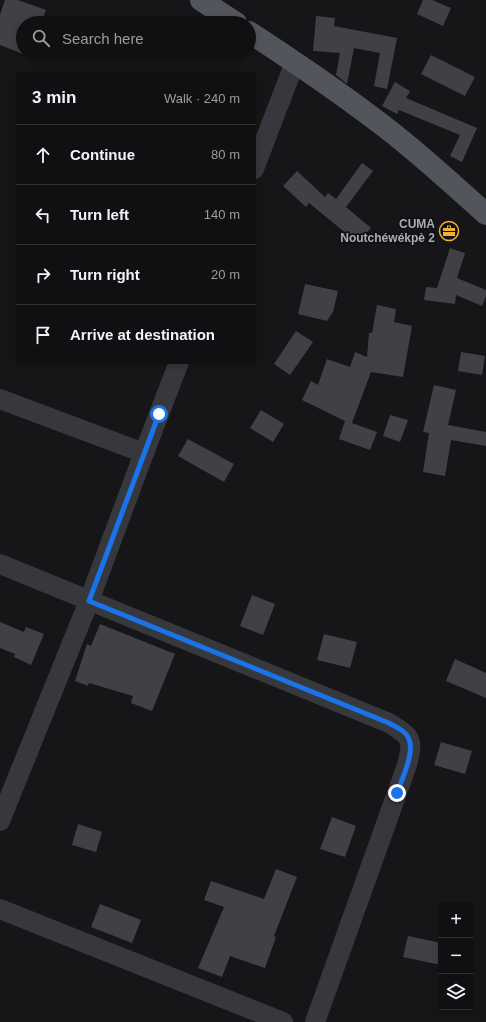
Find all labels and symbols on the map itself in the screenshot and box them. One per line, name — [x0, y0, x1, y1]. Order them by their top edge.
place label: CUMA Noutchéwékpè 2 — [340, 217, 435, 245]
office icon: CUMA Noutchéwékpè 2 — [438, 220, 460, 242]
route start — [150, 405, 168, 423]
route end — [388, 784, 406, 802]

